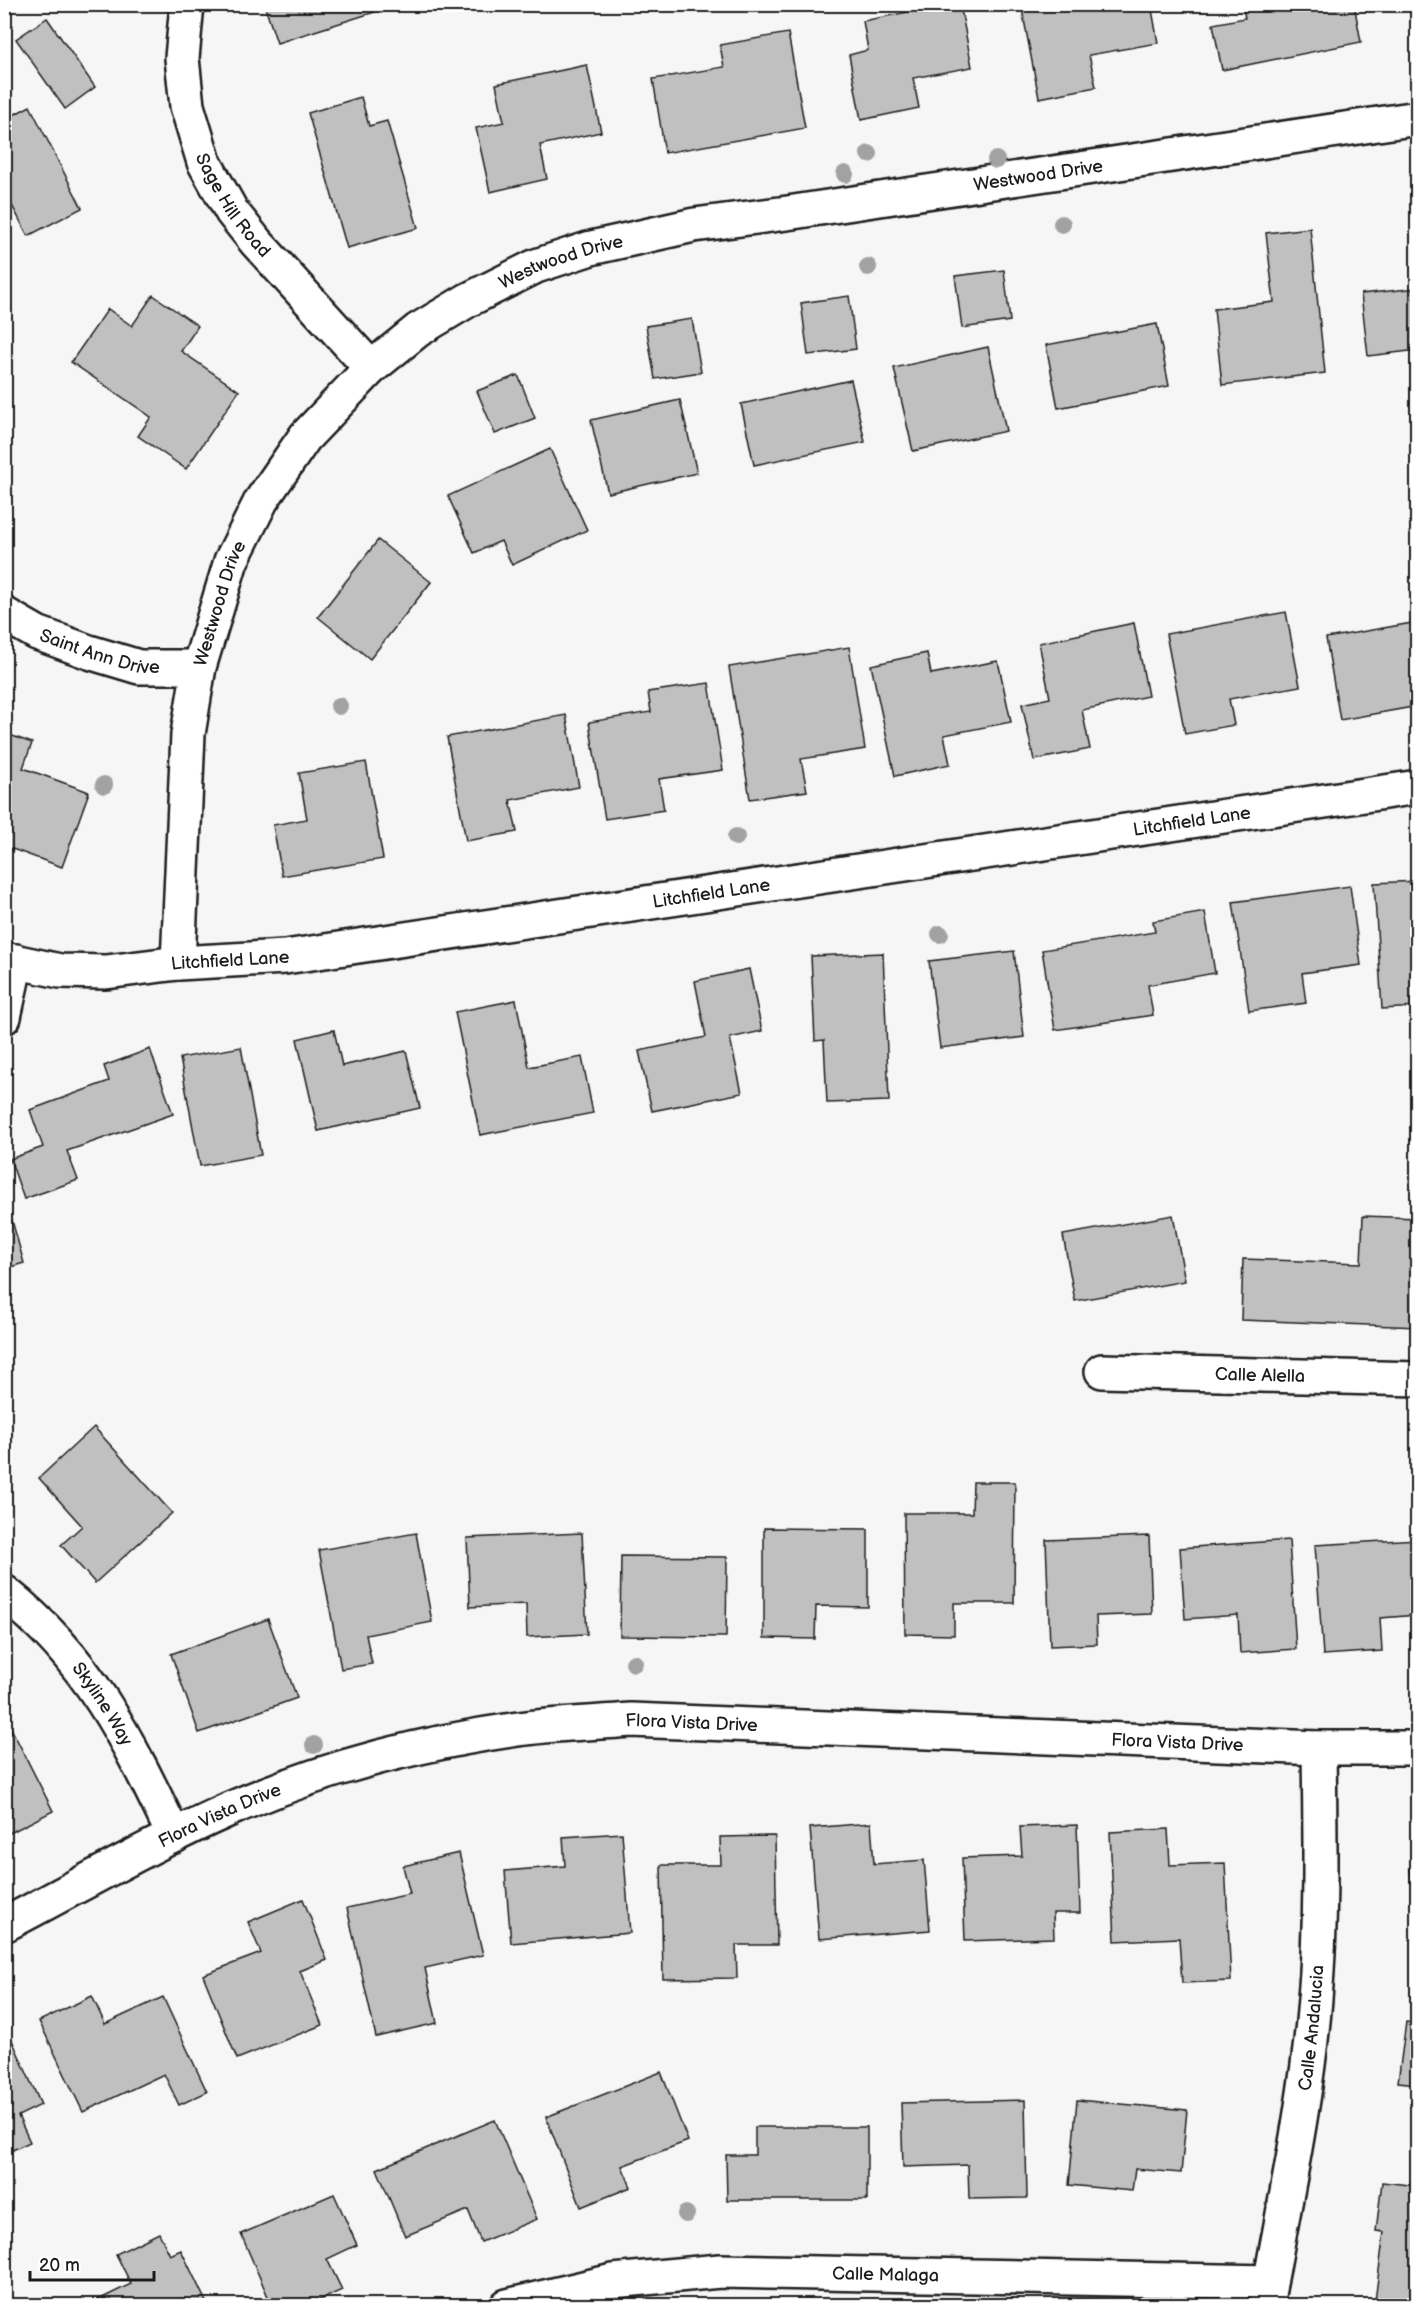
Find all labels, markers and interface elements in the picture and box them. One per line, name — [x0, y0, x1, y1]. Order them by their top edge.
street label: Sage Hill Road — [191, 151, 275, 261]
street label: Westwood Drive — [972, 155, 1105, 195]
street label: Westwood Drive — [495, 231, 625, 293]
street label: Westwood Drive — [189, 537, 250, 668]
street label: Saint Ann Drive — [37, 624, 160, 678]
street label: Litchfield Lane — [1132, 802, 1252, 840]
street label: Litchfield Lane — [651, 874, 772, 912]
street label: Litchfield Lane — [170, 946, 290, 974]
street label: Calle Alella — [1215, 1363, 1305, 1387]
street label: Skyline Way — [68, 1658, 138, 1750]
street label: Flora Vista Drive — [625, 1709, 758, 1736]
street label: Flora Vista Drive — [1111, 1729, 1244, 1755]
street label: Flora Vista Drive — [155, 1779, 284, 1852]
street label: Calle Andalucia — [1294, 1964, 1328, 2092]
scale bar — [30, 2244, 154, 2282]
text: 20 m — [39, 2255, 80, 2276]
street label: Calle Malaga — [832, 2263, 939, 2286]

